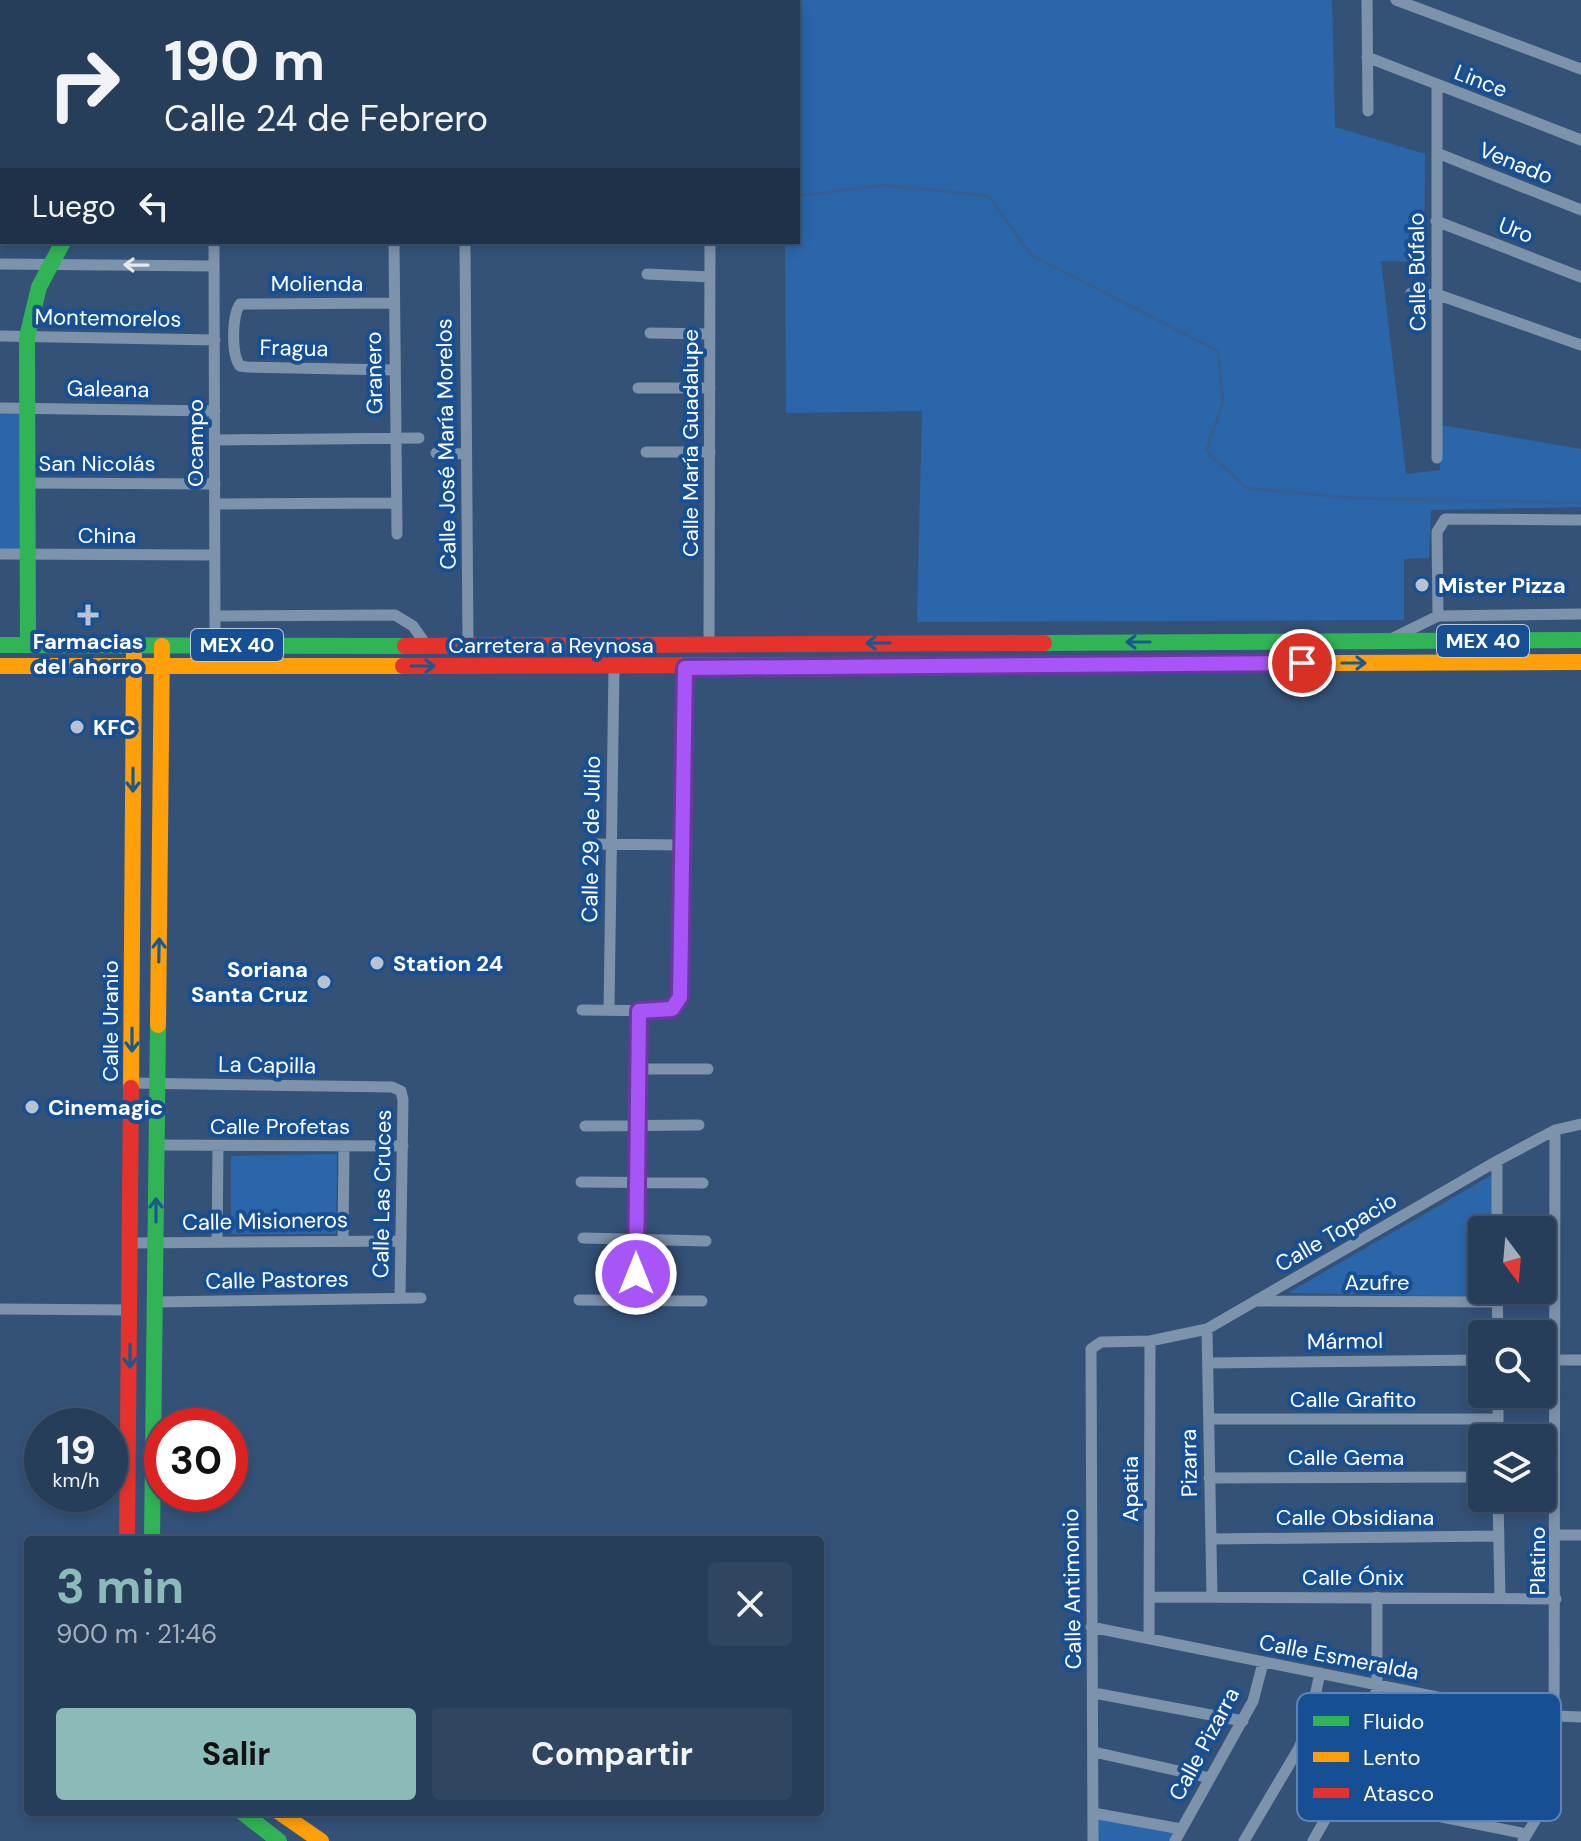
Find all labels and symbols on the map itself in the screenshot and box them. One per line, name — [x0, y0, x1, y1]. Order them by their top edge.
street label: Lince — [1450, 58, 1512, 104]
street label: Venado — [1475, 135, 1557, 191]
street label: Uro — [1494, 210, 1538, 250]
street label: Calle Búfalo — [1401, 212, 1433, 332]
one-way arrow — [123, 257, 150, 273]
street label: Molienda — [271, 269, 363, 298]
street label: Montemorelos — [34, 302, 182, 334]
street label: Calle José María Morelos — [429, 318, 463, 570]
street label: Calle María Guadalupe — [676, 329, 705, 557]
street label: Granero — [359, 331, 389, 415]
street label: Fragua — [259, 333, 329, 363]
street label: Galeana — [66, 374, 150, 404]
street label: Ocampo — [181, 399, 210, 487]
street label: San Nicolás — [38, 449, 156, 478]
street label: China — [78, 521, 136, 550]
place label: Mister Pizza — [1438, 571, 1566, 600]
marker: Mister Pizza — [1413, 576, 1431, 594]
marker: Farmacias del ahorro — [79, 606, 97, 624]
road number: MEX 40 — [1437, 625, 1529, 657]
place label: Farmacias del ahorro — [33, 627, 143, 681]
road number: MEX 40 — [191, 629, 283, 661]
pin — [1268, 629, 1336, 697]
street label: Carretera a Reynosa — [448, 631, 654, 660]
one-way arrow — [1125, 634, 1152, 650]
one-way arrow — [865, 635, 892, 651]
one-way arrow — [1340, 655, 1367, 671]
one-way arrow — [409, 658, 436, 674]
place label: KFC — [93, 713, 136, 742]
marker: KFC — [68, 718, 86, 736]
street label: Calle 29 de Julio — [575, 755, 607, 923]
one-way arrow — [125, 766, 141, 793]
one-way arrow — [151, 937, 167, 964]
place label: Station 24 — [393, 949, 503, 978]
marker: Station 24 — [368, 954, 386, 972]
place label: Soriana Santa Cruz — [191, 955, 308, 1009]
street label: Calle Uranio — [96, 960, 125, 1082]
marker: Soriana Santa Cruz — [315, 973, 333, 991]
one-way arrow — [124, 1026, 140, 1053]
street label: La Capilla — [218, 1050, 316, 1080]
place label: Cinemagic — [48, 1093, 163, 1122]
marker: Cinemagic — [23, 1098, 41, 1116]
street label: Calle Las Cruces — [366, 1109, 398, 1279]
street label: Calle Profetas — [210, 1112, 350, 1141]
street label: Calle Topacio — [1270, 1185, 1402, 1279]
one-way arrow — [148, 1197, 164, 1224]
street label: Calle Misioneros — [182, 1205, 348, 1237]
north arrow — [1468, 1216, 1556, 1304]
position arrow — [594, 1232, 678, 1316]
street label: Calle Pastores — [205, 1264, 349, 1296]
street label: Azufre — [1345, 1268, 1410, 1297]
street label: Mármol — [1307, 1326, 1383, 1356]
one-way arrow — [122, 1342, 138, 1369]
street label: Calle Grafito — [1290, 1385, 1416, 1414]
speed limit sign: 30 — [144, 1408, 248, 1512]
street label: Pizarra — [1174, 1429, 1204, 1497]
street label: Calle Gema — [1288, 1443, 1404, 1472]
street label: Apatia — [1116, 1456, 1145, 1522]
street label: Calle Obsidiana — [1276, 1503, 1434, 1532]
street label: Calle Antimonio — [1056, 1508, 1088, 1670]
street label: Platino — [1523, 1527, 1552, 1595]
street label: Calle Ónix — [1302, 1563, 1404, 1592]
street label: Calle Esmeralda — [1257, 1627, 1421, 1687]
street label: Calle Pizarra — [1162, 1682, 1246, 1806]
legend — [1297, 1693, 1561, 1821]
text: Fluido — [1363, 1707, 1424, 1736]
text: Lento — [1363, 1743, 1421, 1772]
text: Atasco — [1363, 1779, 1434, 1808]

